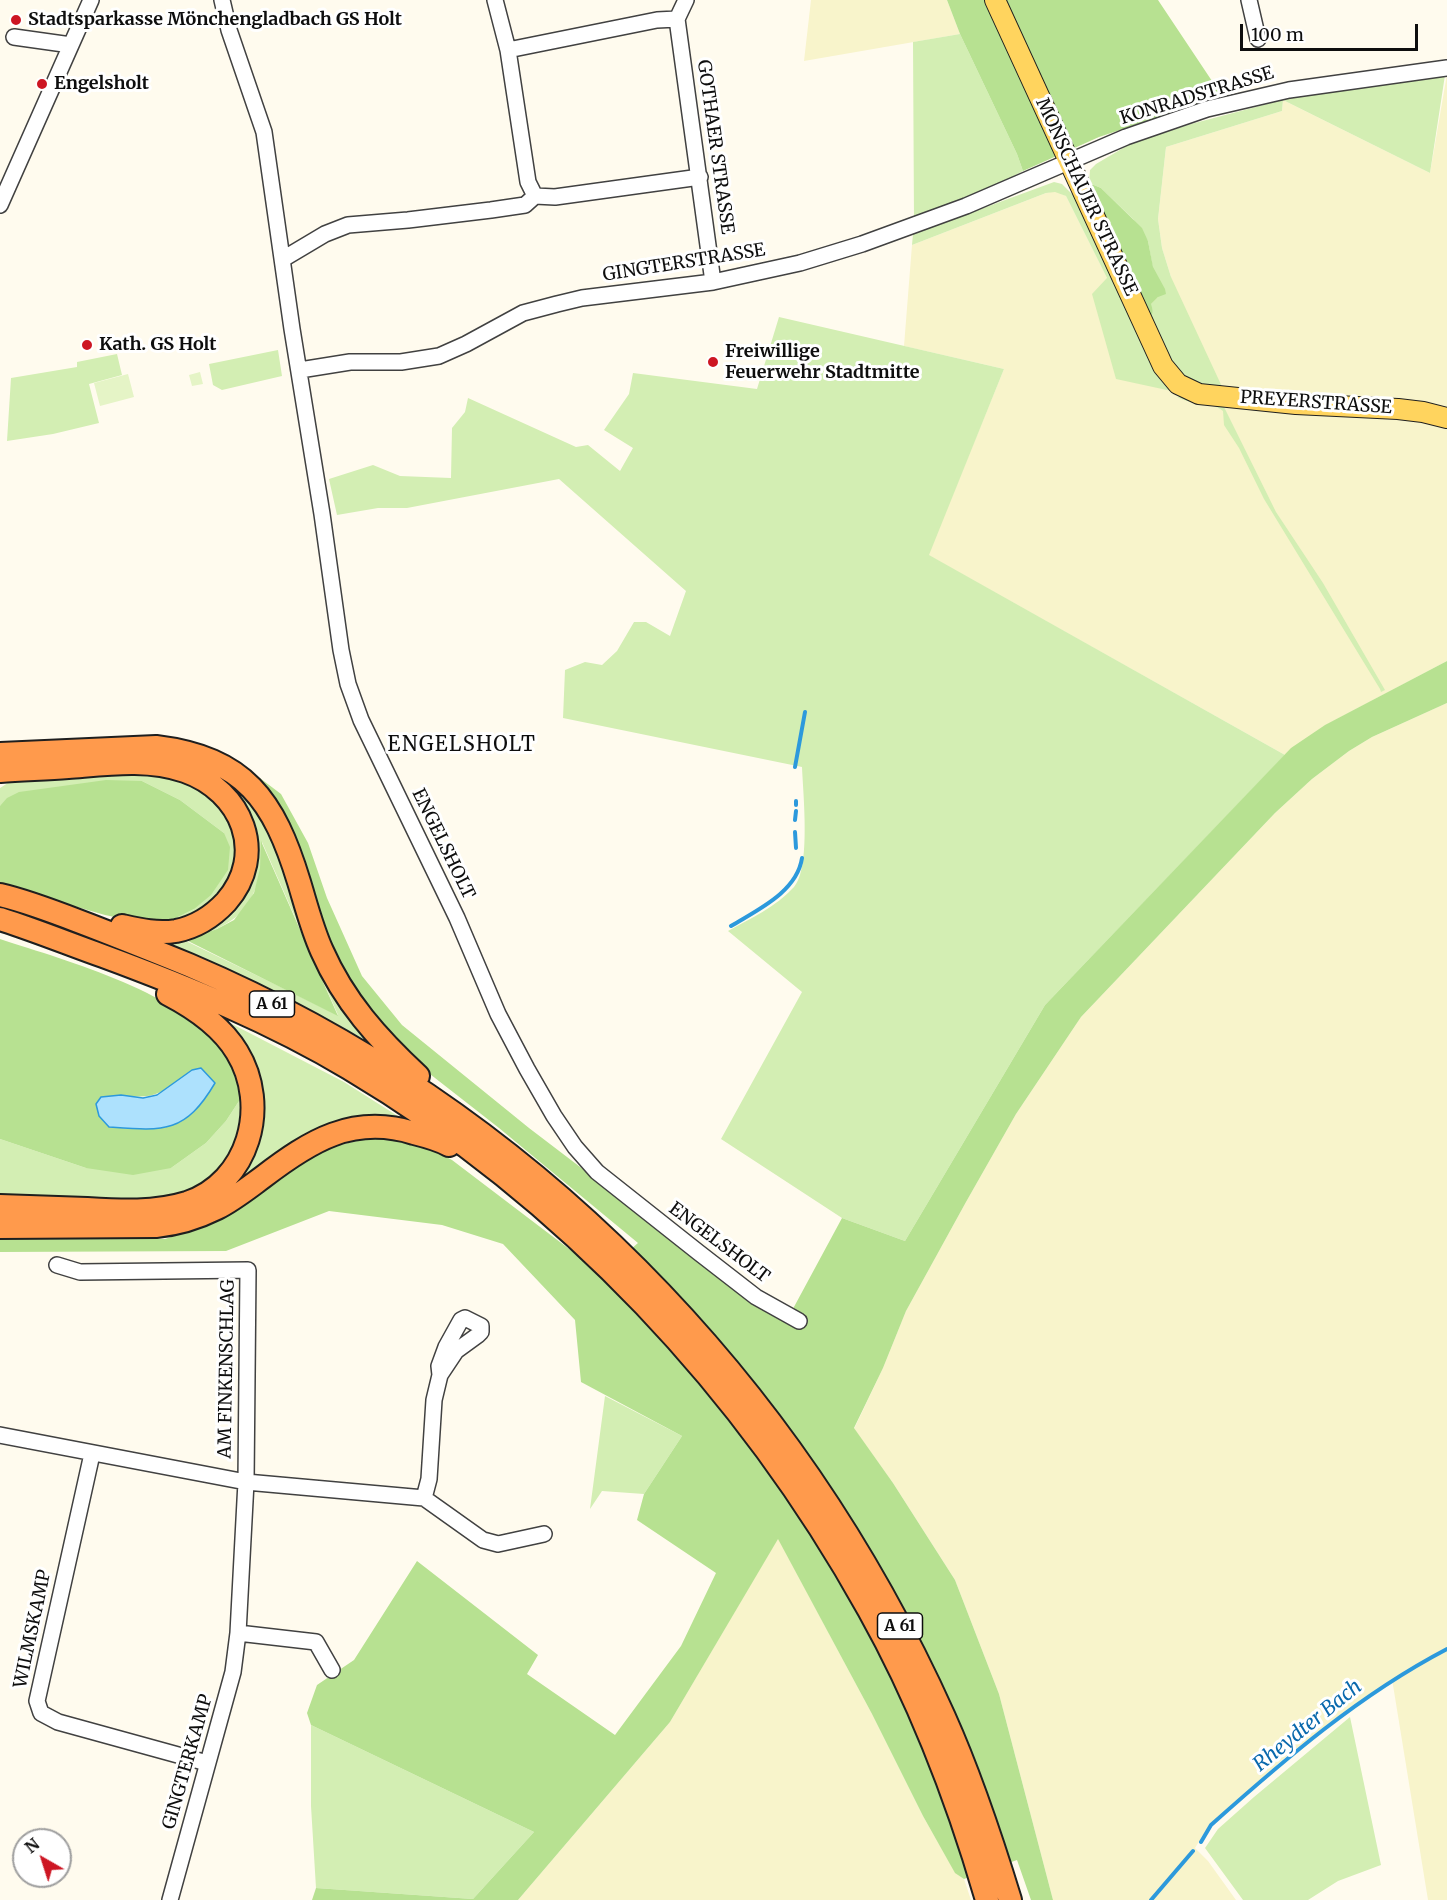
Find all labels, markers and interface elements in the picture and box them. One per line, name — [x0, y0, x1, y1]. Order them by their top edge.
place label: Stadtsparkasse Mönchengladbach GS Holt — [28, 9, 402, 31]
scale bar — [1243, 12, 1422, 50]
marker: Stadtsparkasse Mönchengladbach GS Holt — [9, 13, 23, 27]
text: 100 m — [1251, 23, 1304, 46]
street label: GOTHAER STRASSE — [692, 58, 738, 236]
street label: KONRADSTRASSE — [1118, 62, 1276, 130]
place label: Engelsholt — [54, 73, 149, 95]
marker: Engelsholt — [35, 77, 49, 91]
street label: MONSCHAUER STRASSE — [1031, 95, 1141, 299]
street label: GINGTERSTRASSE — [601, 239, 767, 287]
place label: Kath. GS Holt — [99, 334, 216, 356]
marker: Kath. GS Holt — [80, 338, 94, 352]
place label: Freiwillige Feuerwehr Stadtmitte — [725, 341, 919, 384]
marker: Freiwillige Feuerwehr Stadtmitte — [706, 355, 720, 369]
street label: PREYERSTRASSE — [1239, 387, 1393, 419]
district label: ENGELSHOLT — [388, 733, 536, 757]
street label: ENGELSHOLT — [407, 785, 479, 903]
road number: A 61 — [250, 991, 294, 1017]
street label: ENGELSHOLT — [664, 1198, 774, 1288]
street label: AM FINKENSCHLAG — [215, 1279, 239, 1459]
street label: WILMSKAMP — [10, 1568, 56, 1690]
road number: A 61 — [878, 1613, 922, 1639]
water label: Rheydter Bach — [1249, 1675, 1367, 1777]
street label: GINGTERKAMP — [158, 1692, 218, 1832]
north arrow — [12, 1828, 72, 1888]
text: N — [21, 1834, 43, 1857]

